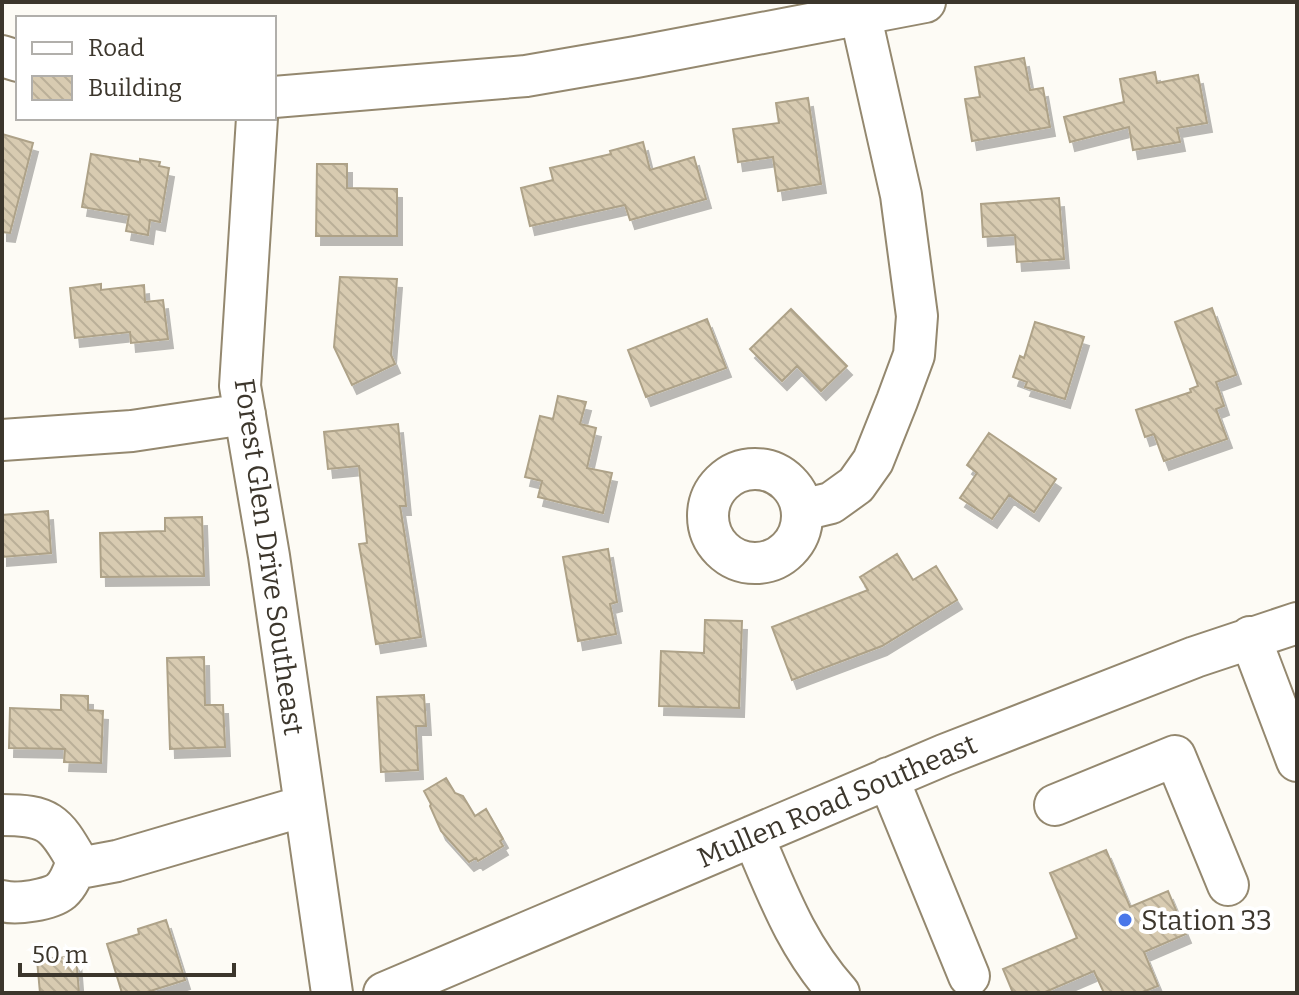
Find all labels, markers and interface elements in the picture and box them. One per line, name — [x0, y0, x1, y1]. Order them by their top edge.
legend — [16, 16, 276, 120]
text: Road — [88, 34, 144, 62]
text: Building — [88, 74, 182, 102]
street label: Forest Glen Drive Southeast — [228, 377, 310, 737]
street label: Mullen Road Southeast — [693, 727, 981, 875]
place label: Station 33 — [1141, 904, 1272, 937]
marker: Station 33 — [1116, 911, 1134, 929]
scale bar — [20, 927, 234, 977]
text: 50 m — [32, 941, 88, 969]

